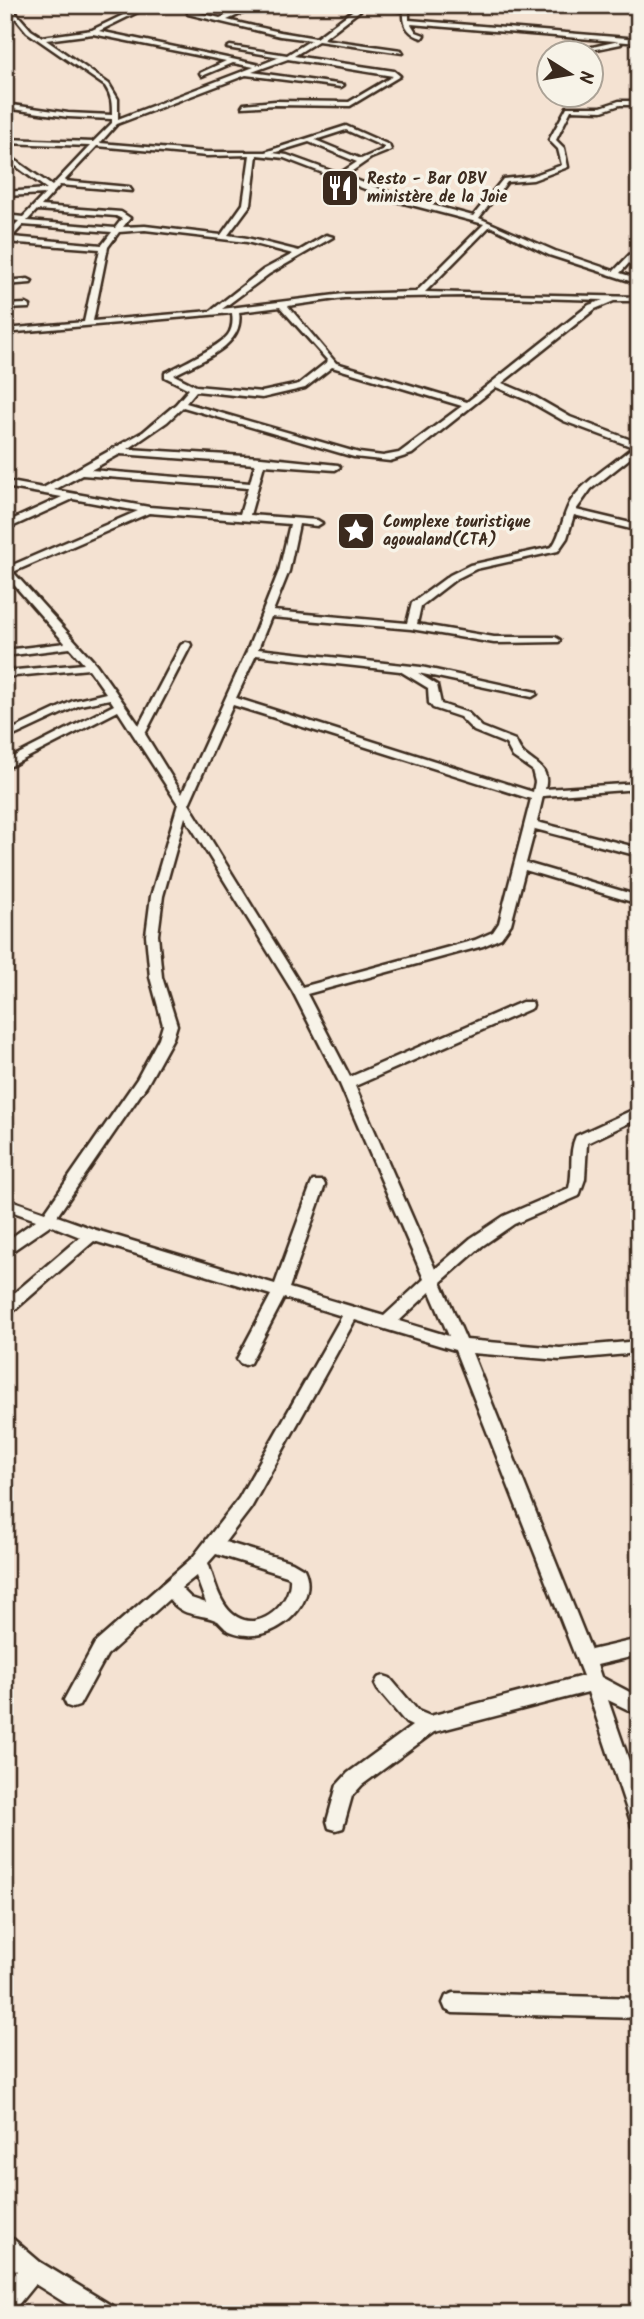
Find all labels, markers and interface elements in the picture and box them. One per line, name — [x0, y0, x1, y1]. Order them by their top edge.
north arrow — [536, 38, 606, 108]
text: N — [569, 68, 601, 86]
restaurant icon: Resto - Bar OBV ministère de la Joie — [319, 167, 361, 209]
place label: Resto - Bar OBV ministère de la Joie — [367, 167, 507, 210]
place icon: Complexe touristique agoualand(CTA) — [335, 510, 377, 552]
place label: Complexe touristique agoualand(CTA) — [383, 510, 531, 553]

